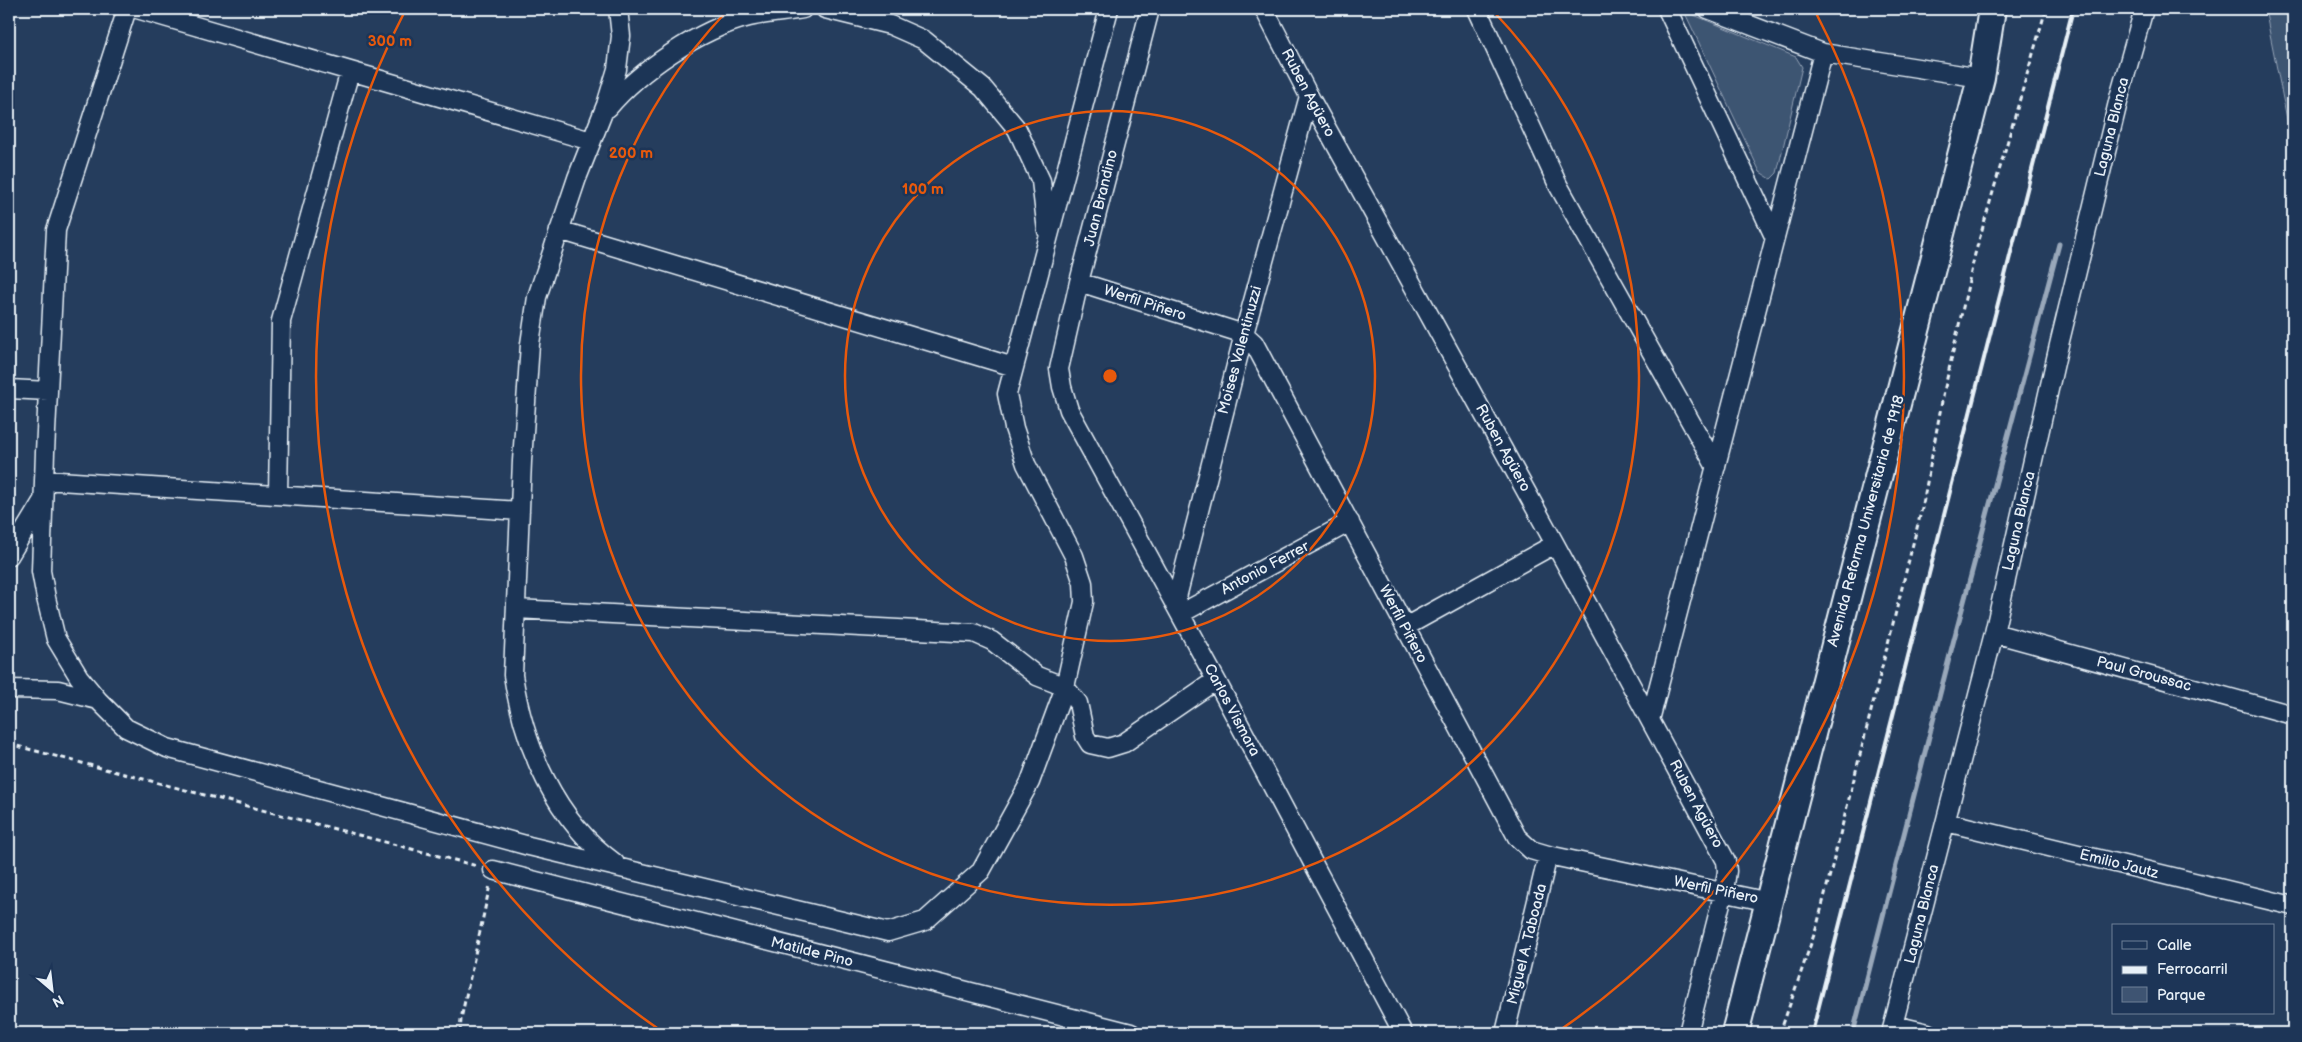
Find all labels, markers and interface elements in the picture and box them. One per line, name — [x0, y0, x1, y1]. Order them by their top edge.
text: 300 m — [368, 32, 412, 51]
street label: Ruben Agüero — [1277, 46, 1339, 140]
street label: Laguna Blanca — [2090, 75, 2134, 179]
text: 200 m — [609, 144, 653, 163]
street label: Juan Brandino — [1080, 148, 1122, 248]
text: 100 m — [902, 180, 944, 199]
street label: Werfil Piñero — [1101, 281, 1189, 325]
street label: Moises Valentinuzzi — [1214, 284, 1266, 416]
centre of rings — [1101, 367, 1119, 385]
street label: Avenida Reforma Universitaria de 1918 — [1823, 393, 1909, 649]
street label: Ruben Agüero — [1471, 401, 1535, 495]
street label: Laguna Blanca — [1998, 469, 2040, 573]
street label: Antonio Ferrer — [1218, 537, 1313, 599]
street label: Werfil Piñero — [1374, 582, 1432, 666]
street label: Paul Groussac — [2094, 652, 2194, 696]
street label: Carlos Vismara — [1200, 660, 1264, 760]
street label: Ruben Agüero — [1665, 757, 1727, 851]
street label: Emilio Jautz — [2078, 845, 2161, 883]
street label: Laguna Blanca — [1900, 862, 1944, 966]
street label: Werfil Piñero — [1672, 872, 1760, 908]
street label: Miguel A. Taboada — [1503, 882, 1551, 1006]
legend — [2112, 924, 2274, 1014]
street label: Matilde Pino — [769, 933, 855, 971]
text: Calle — [2157, 936, 2192, 955]
text: Ferrocarril — [2157, 960, 2228, 979]
north arrow — [28, 964, 78, 1014]
text: Parque — [2157, 986, 2206, 1005]
text: N — [49, 991, 67, 1011]

